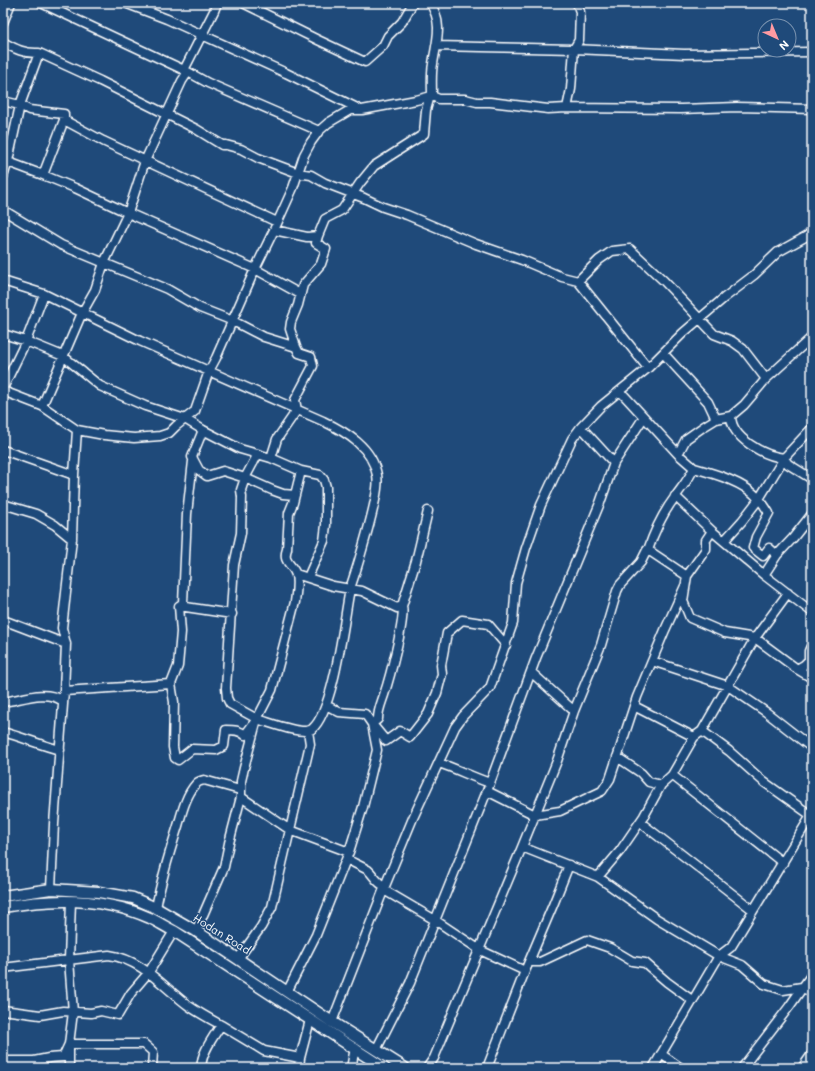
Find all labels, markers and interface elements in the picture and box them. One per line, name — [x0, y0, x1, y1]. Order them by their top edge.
north arrow — [757, 18, 797, 58]
text: N — [776, 37, 793, 54]
street label: Hodan Road — [191, 910, 254, 957]

